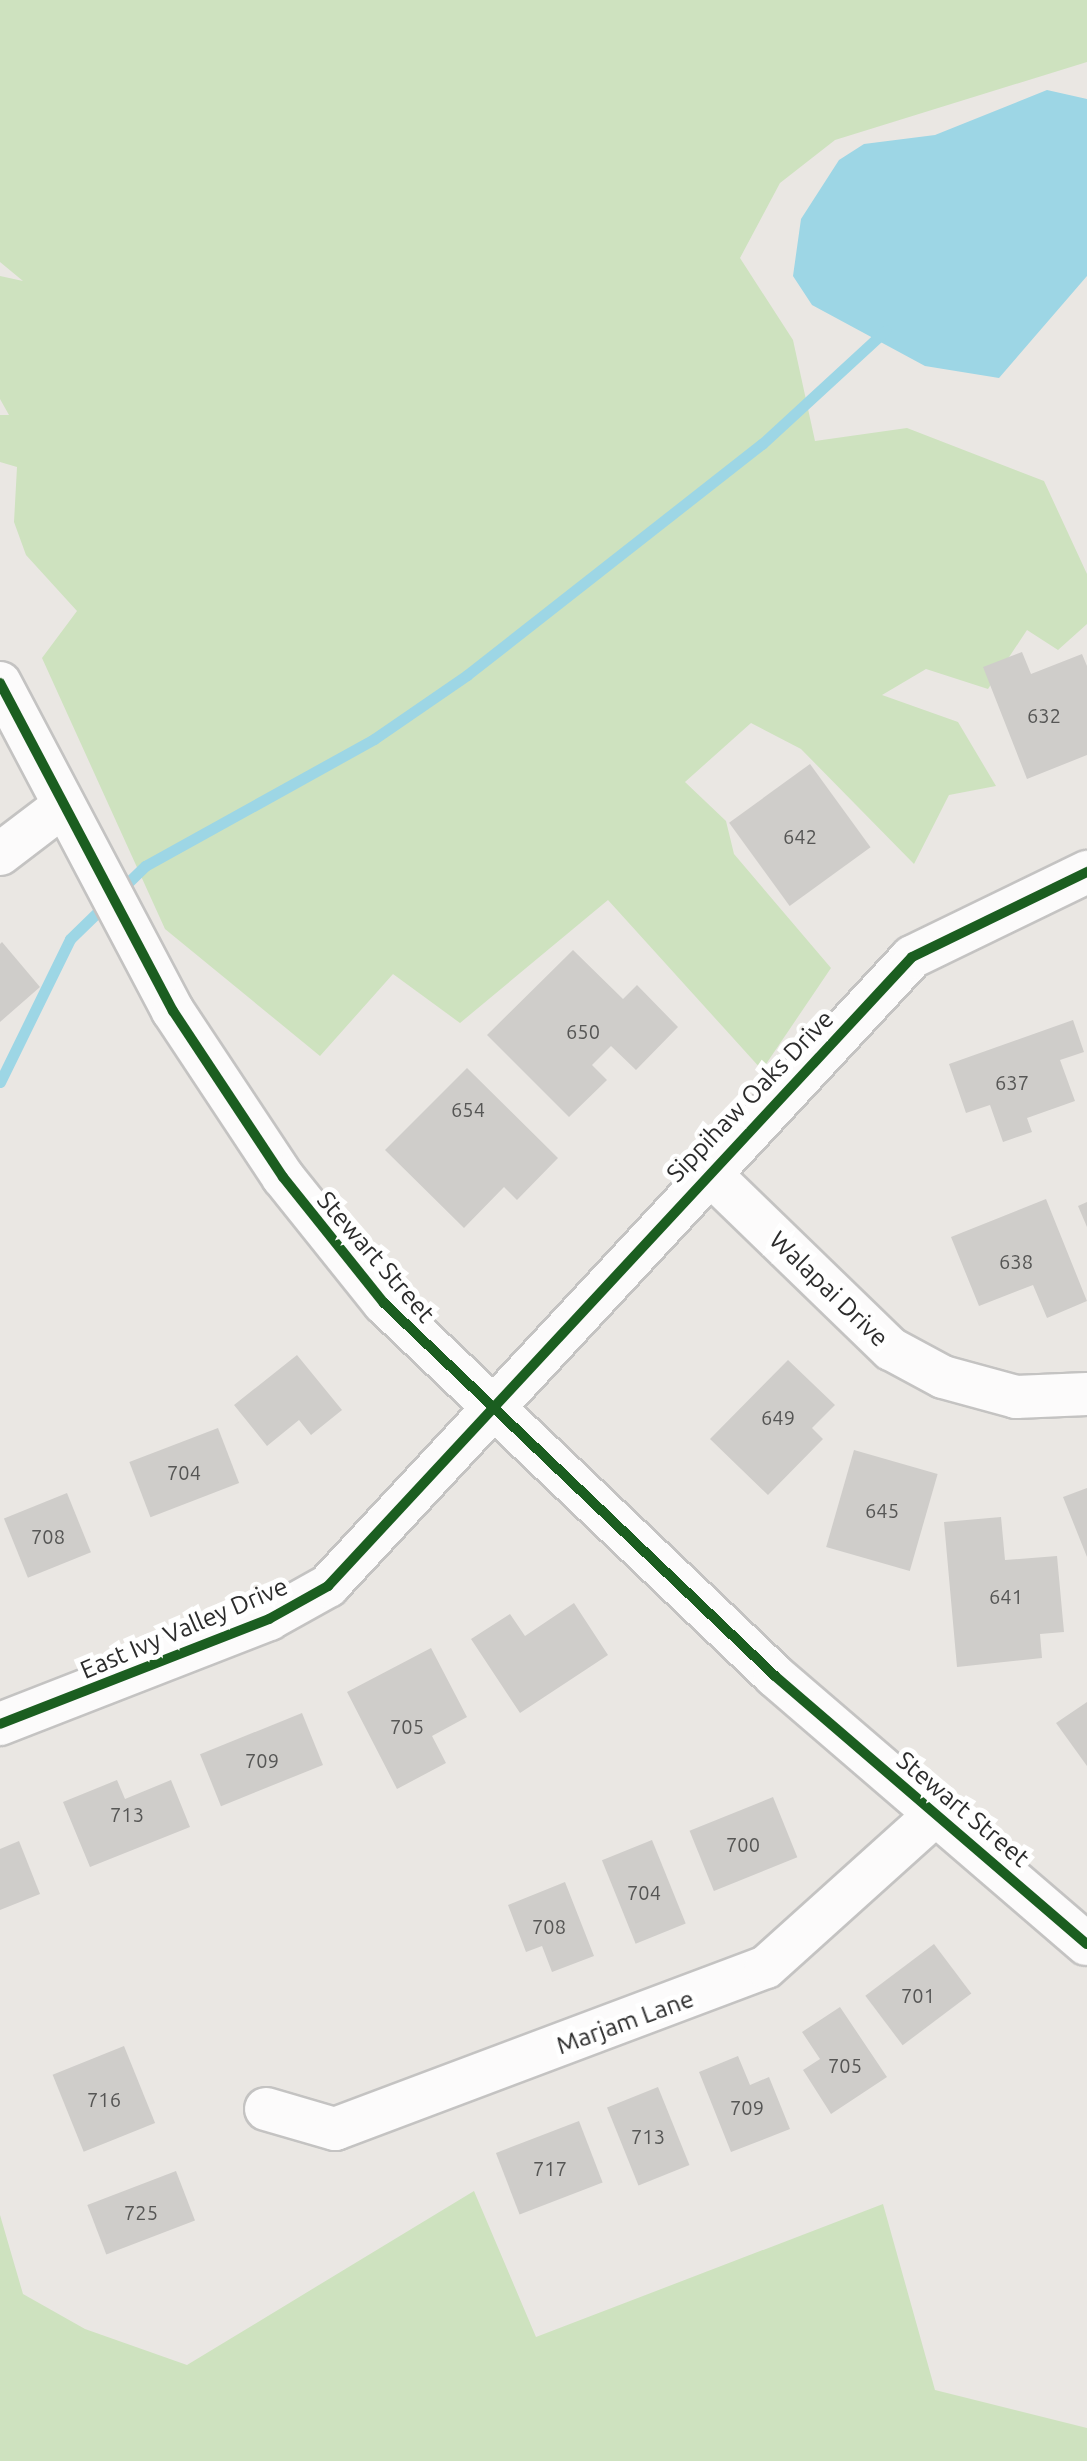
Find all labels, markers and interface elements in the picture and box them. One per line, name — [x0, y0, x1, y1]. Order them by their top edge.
house number: 632 — [1027, 703, 1061, 727]
house number: 642 — [783, 824, 817, 848]
street label: Sippihaw Oaks Drive — [660, 1004, 840, 1188]
house number: 650 — [566, 1019, 600, 1043]
house number: 637 — [995, 1070, 1029, 1094]
house number: 654 — [451, 1097, 485, 1121]
street label: Stewart Street — [311, 1185, 441, 1329]
street label: Walapai Drive — [763, 1225, 895, 1353]
house number: 638 — [999, 1249, 1033, 1273]
house number: 649 — [761, 1405, 795, 1429]
house number: 704 — [167, 1460, 201, 1484]
house number: 645 — [865, 1498, 899, 1522]
house number: 708 — [31, 1524, 65, 1548]
street label: East Ivy Valley Drive — [76, 1571, 292, 1685]
house number: 641 — [989, 1584, 1023, 1608]
house number: 705 — [390, 1714, 424, 1738]
street label: Stewart Street — [891, 1745, 1035, 1873]
house number: 709 — [245, 1748, 279, 1772]
house number: 713 — [110, 1802, 144, 1826]
house number: 700 — [726, 1832, 760, 1856]
house number: 704 — [627, 1880, 661, 1904]
house number: 708 — [532, 1914, 566, 1938]
street label: Marjam Lane — [552, 1983, 698, 2061]
house number: 701 — [901, 1983, 935, 2007]
house number: 705 — [828, 2053, 862, 2077]
house number: 716 — [87, 2087, 121, 2111]
house number: 709 — [730, 2095, 764, 2119]
house number: 713 — [631, 2124, 665, 2148]
house number: 717 — [533, 2156, 567, 2180]
house number: 725 — [124, 2200, 158, 2224]

